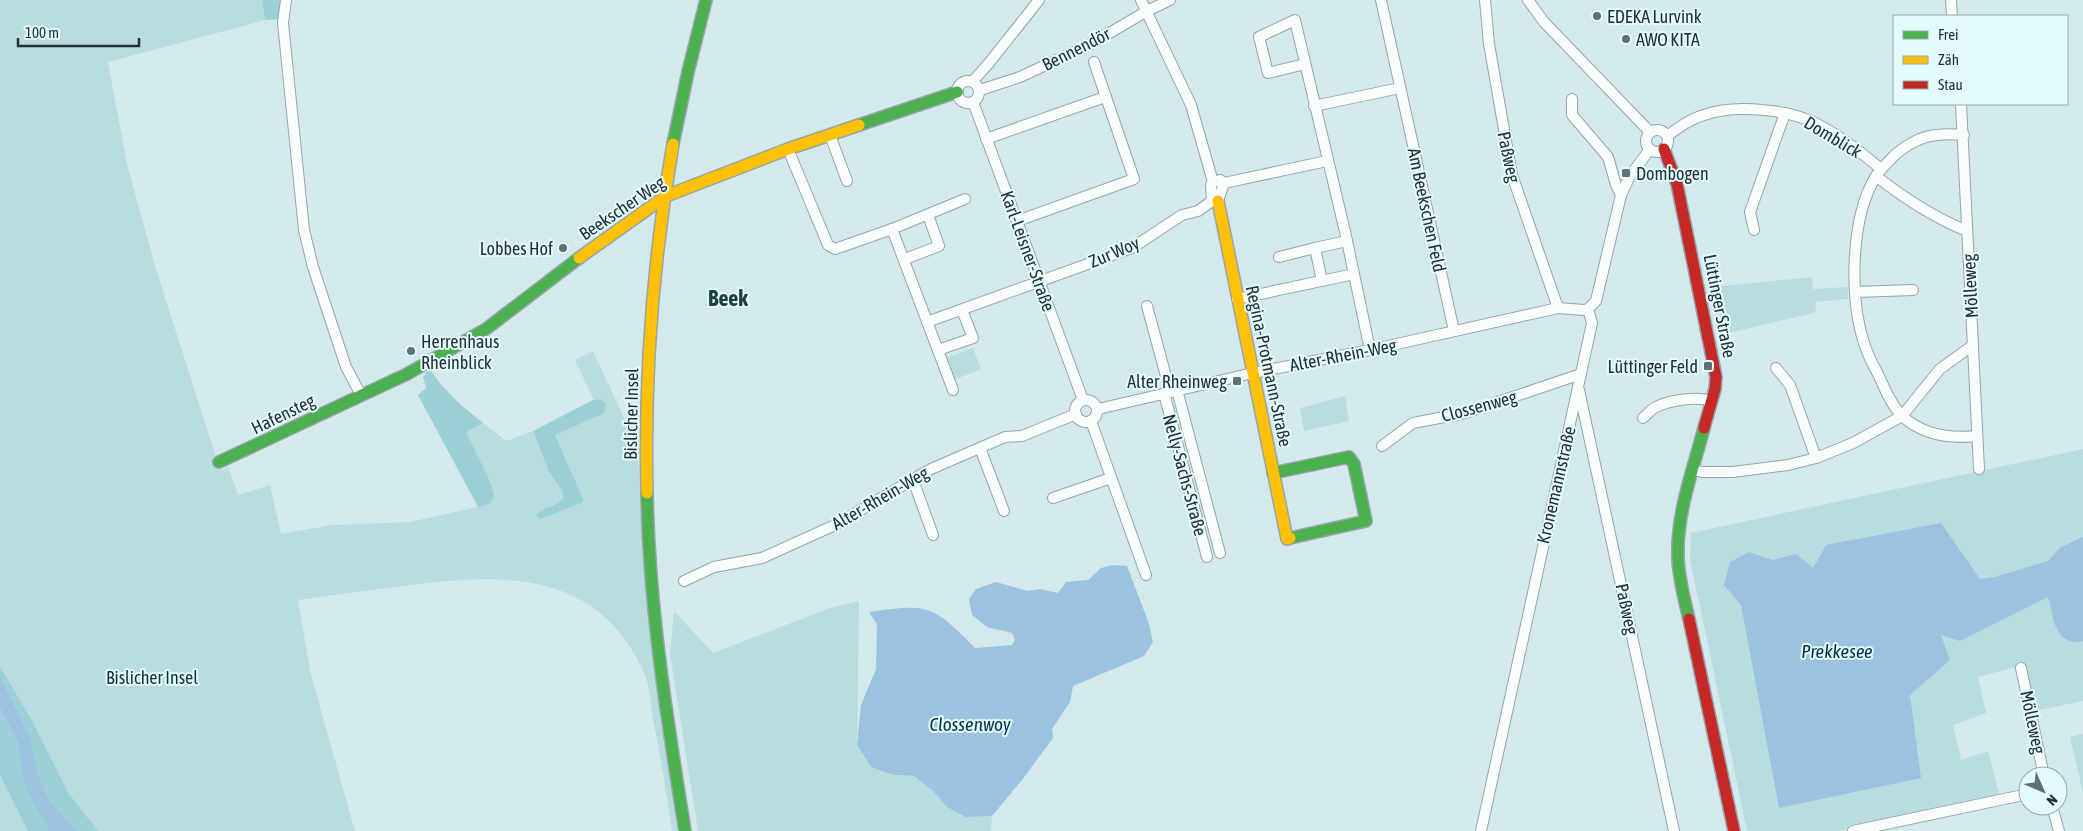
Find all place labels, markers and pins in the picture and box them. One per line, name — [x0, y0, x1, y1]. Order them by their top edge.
place label: EDEKA Lurvink — [1607, 6, 1702, 27]
marker: EDEKA Lurvink — [1591, 10, 1603, 22]
place label: AWO KITA — [1636, 29, 1700, 50]
marker: AWO KITA — [1620, 33, 1632, 45]
place label: Dombogen — [1636, 163, 1709, 184]
marker: Dombogen — [1620, 167, 1632, 179]
place label: Lobbes Hof — [480, 238, 553, 259]
marker: Lobbes Hof — [557, 242, 569, 254]
place label: Herrenhaus Rheinblick — [421, 331, 499, 373]
marker: Herrenhaus Rheinblick — [405, 345, 417, 357]
place label: Lüttinger Feld — [1608, 356, 1698, 377]
marker: Lüttinger Feld — [1702, 360, 1714, 372]
place label: Alter Rheinweg — [1127, 371, 1227, 392]
marker: Alter Rheinweg — [1231, 375, 1243, 387]

